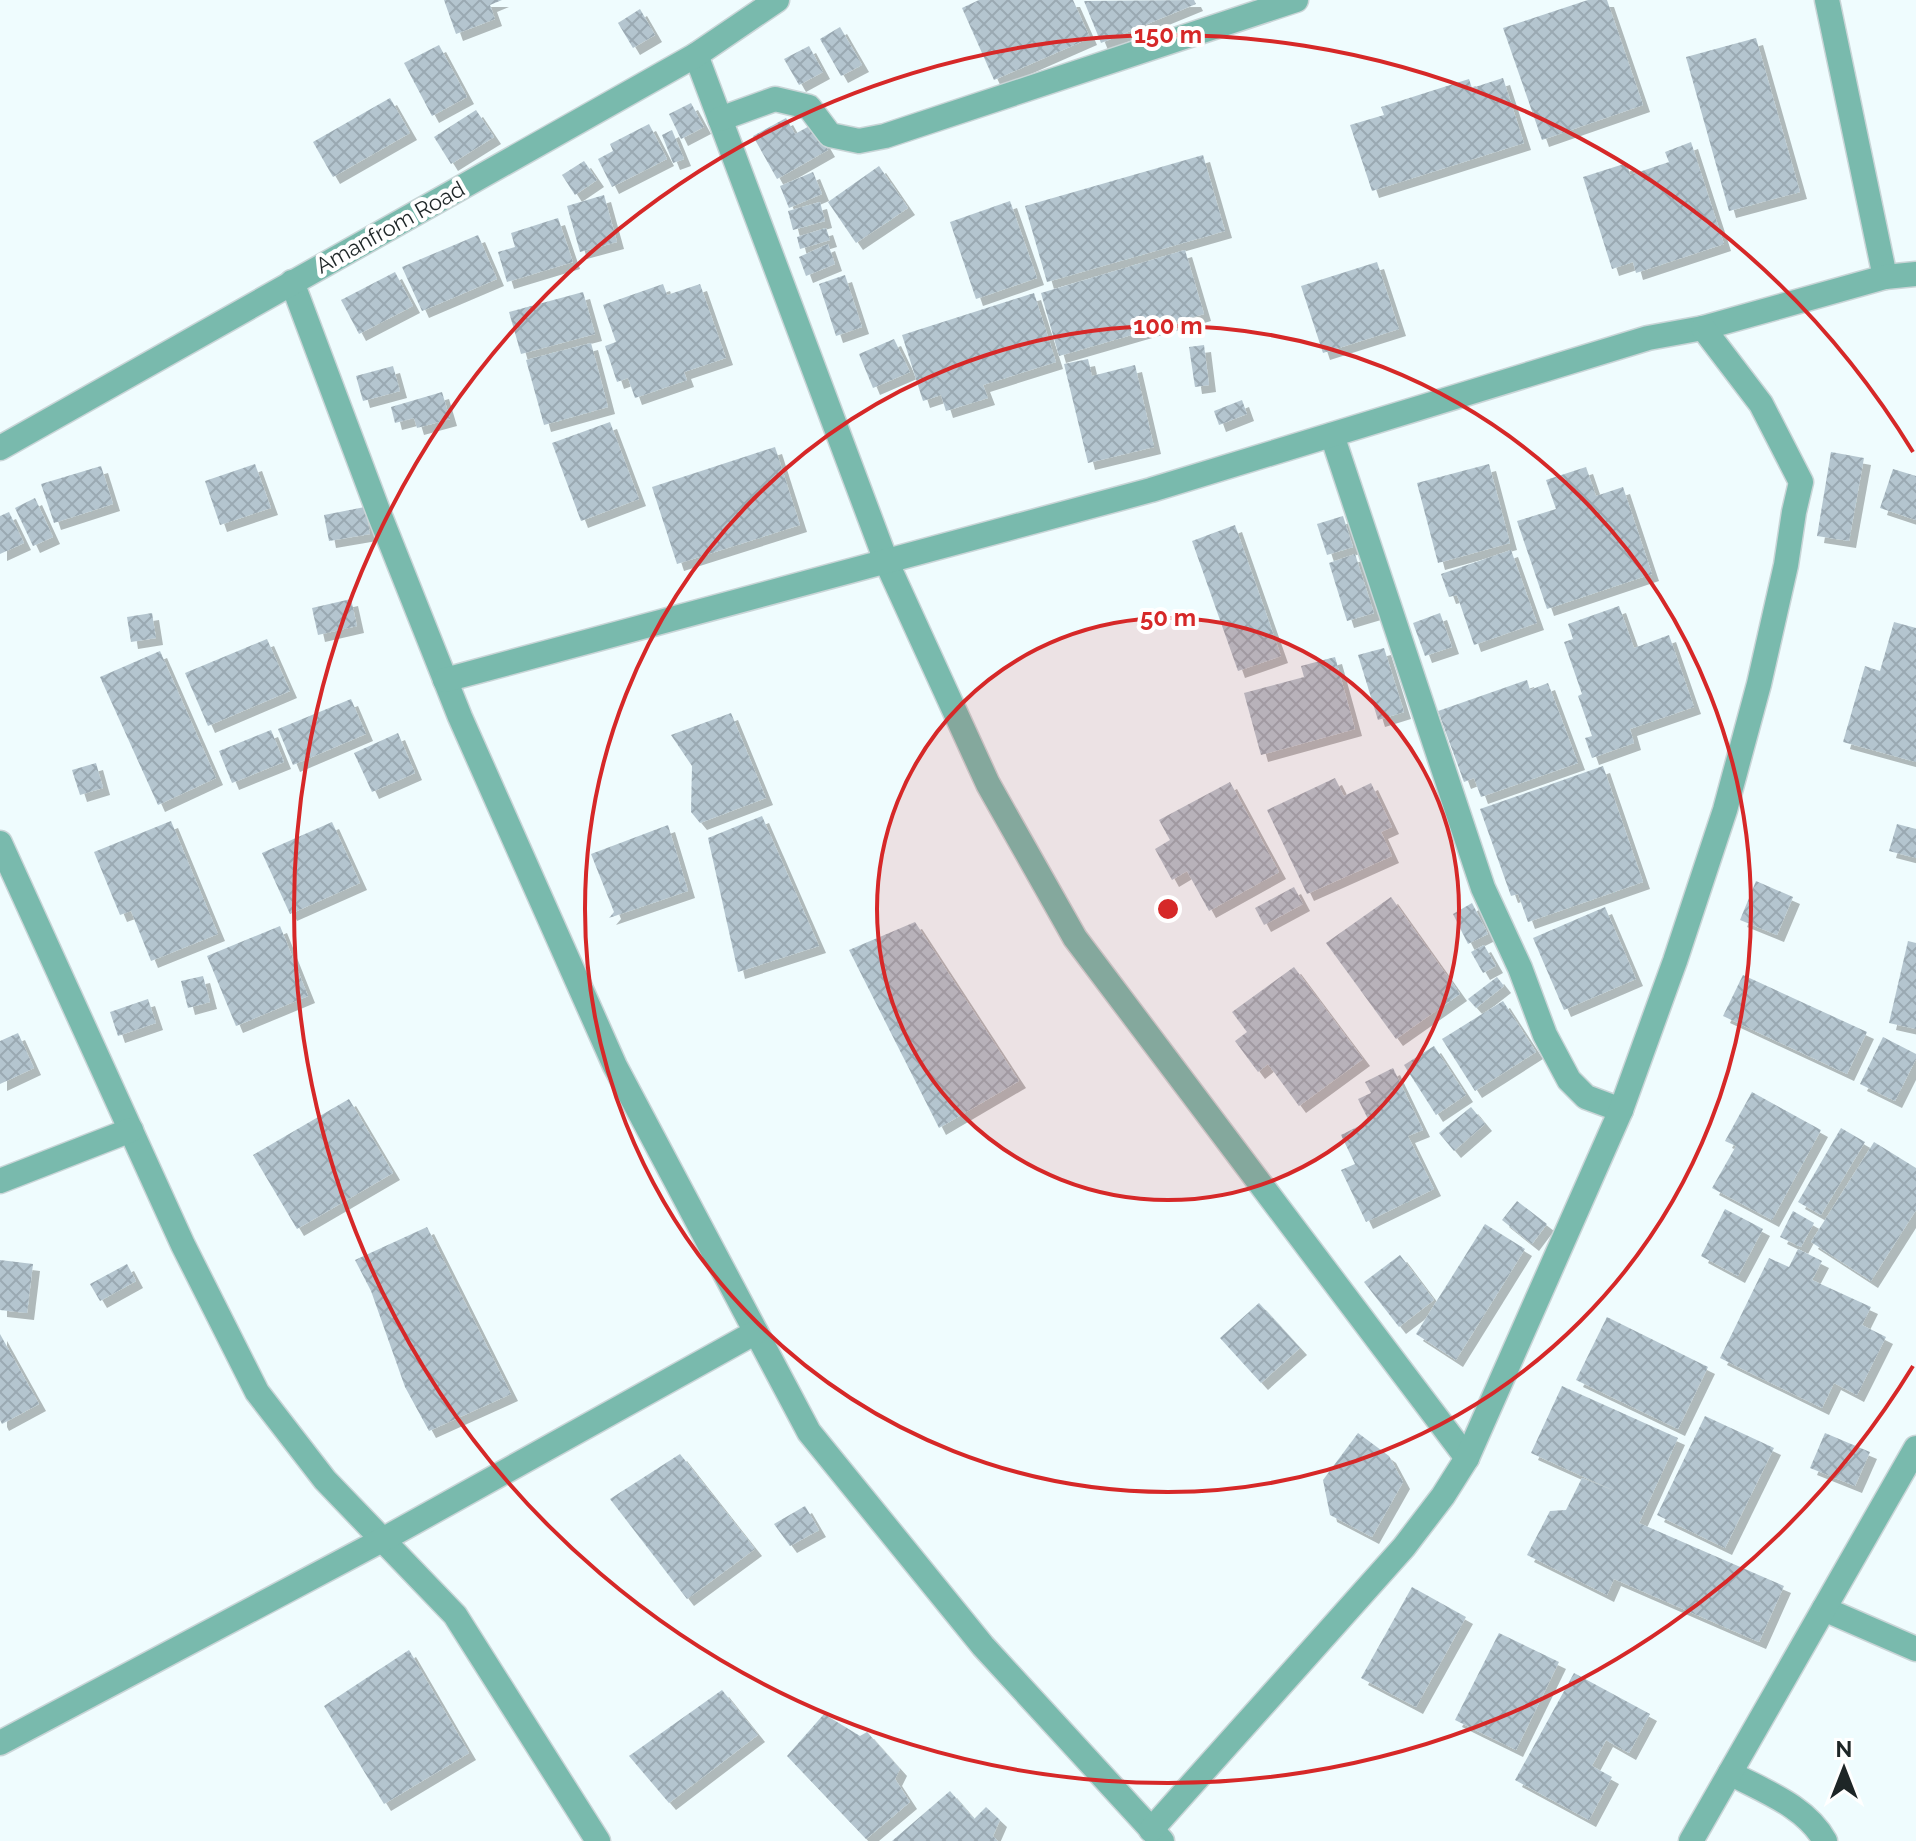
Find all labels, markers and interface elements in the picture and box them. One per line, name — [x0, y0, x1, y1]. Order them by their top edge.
text: 150 m — [1134, 20, 1202, 49]
street label: Amanfrom Road — [311, 175, 469, 279]
text: 100 m — [1133, 311, 1203, 340]
text: 50 m — [1140, 603, 1196, 632]
centre of rings — [1154, 895, 1182, 923]
north arrow — [1804, 1729, 1884, 1809]
text: N — [1836, 1736, 1852, 1762]

